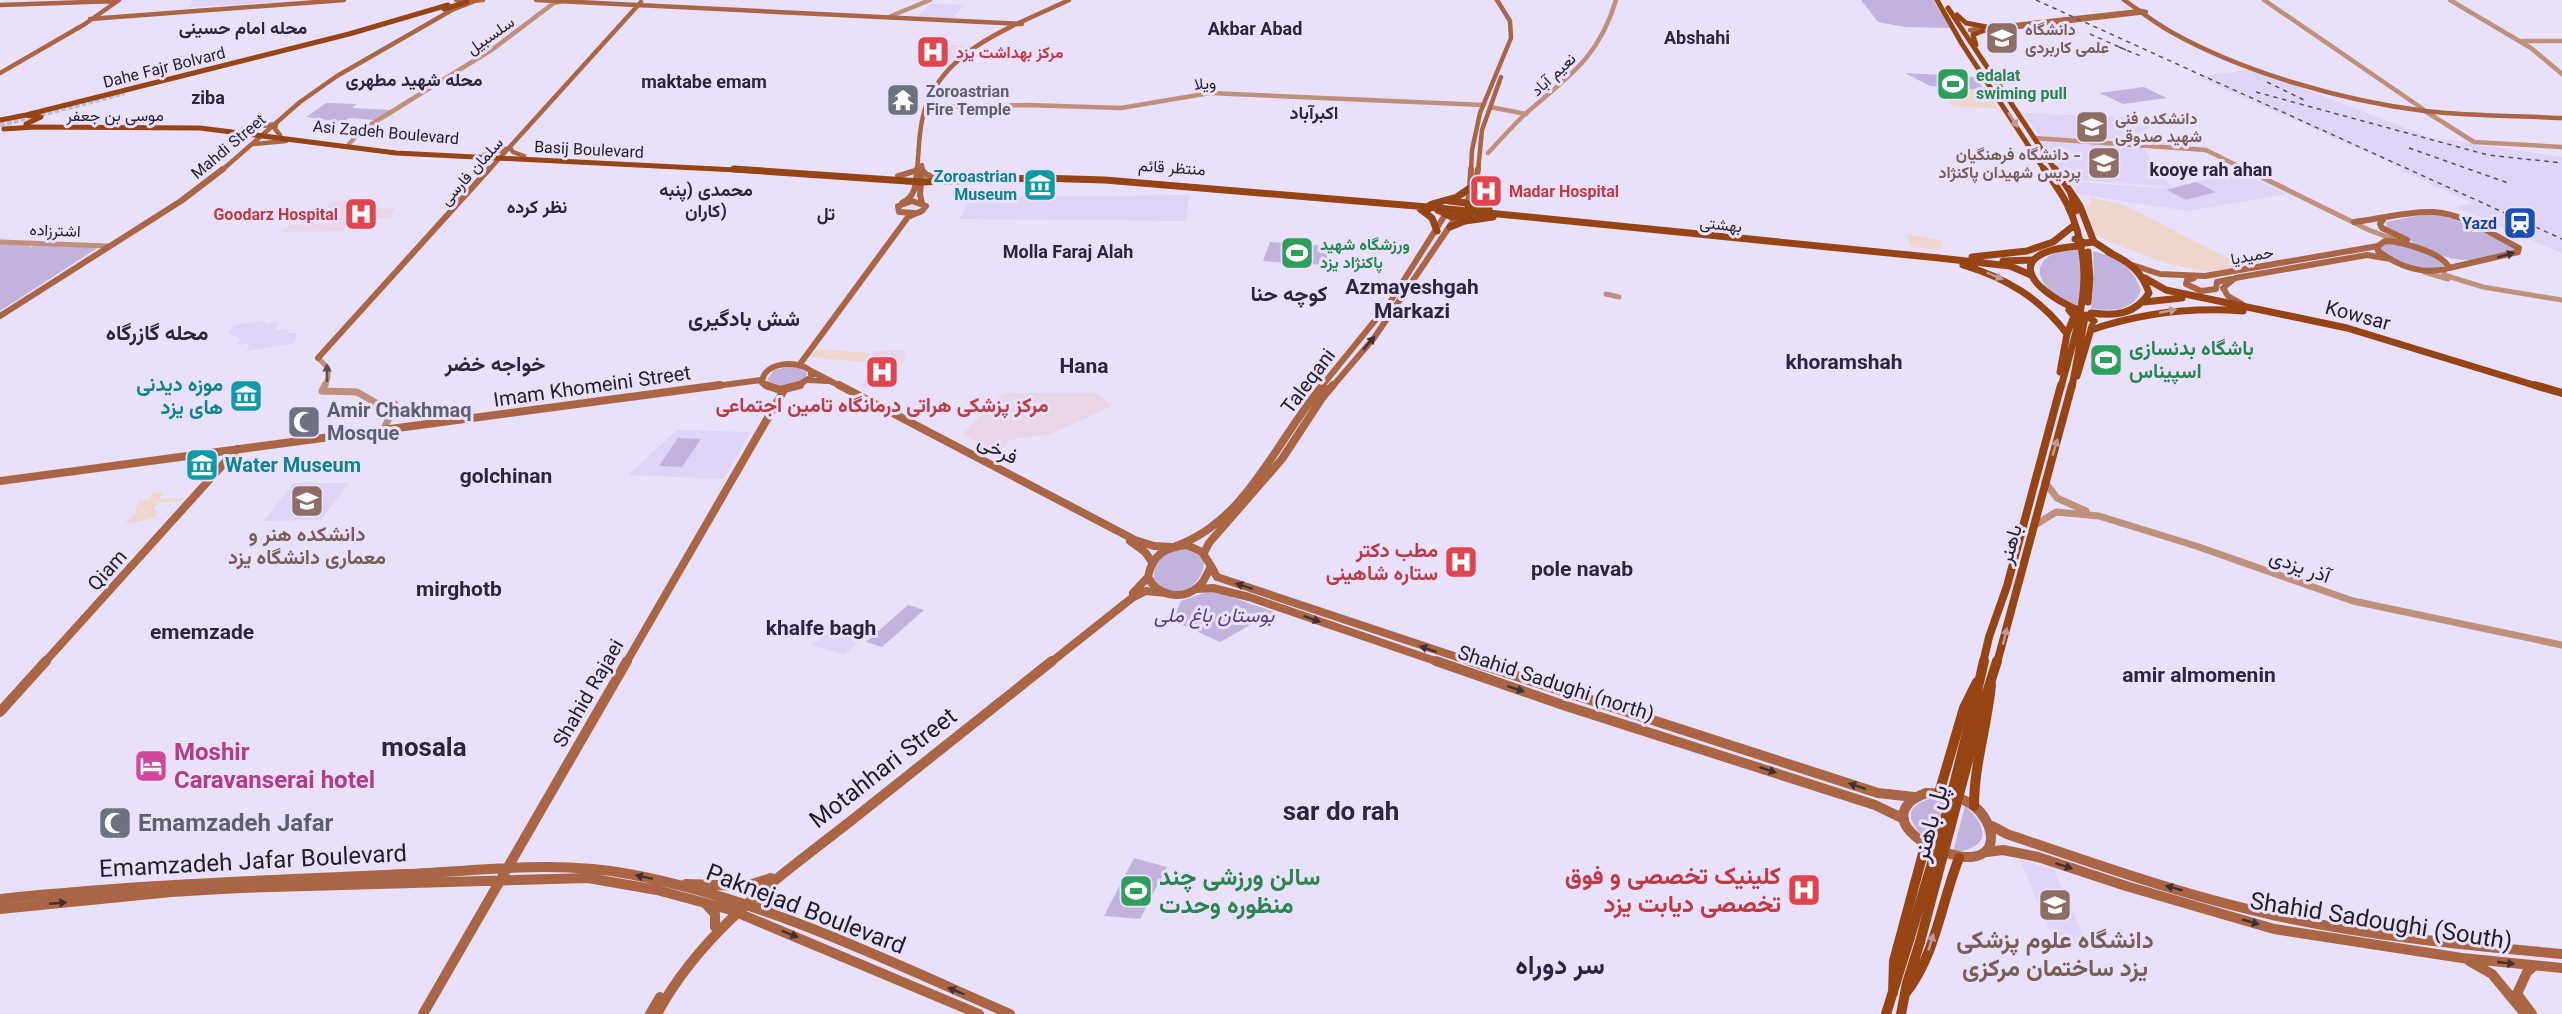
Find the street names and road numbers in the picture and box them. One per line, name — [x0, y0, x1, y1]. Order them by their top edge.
street label: سلسبیل — [462, 11, 521, 63]
street label: Dahe Fajr Bolvard — [101, 42, 228, 97]
street label: نعیم آباد — [1526, 48, 1583, 103]
street label: ویلا — [1193, 72, 1217, 99]
street label: موسی بن جعفر — [65, 105, 164, 130]
street label: Mahdi Street — [187, 109, 272, 187]
street label: Asi Zadeh Boulevard — [312, 116, 460, 153]
street label: سلمان فارسی — [435, 133, 511, 213]
street label: Basij Boulevard — [533, 136, 644, 167]
street label: منتظر قائم — [1137, 155, 1206, 184]
street label: بهشتی — [1698, 212, 1743, 241]
street label: اشترزاده — [29, 219, 81, 246]
street label: حمیدیا — [2229, 241, 2276, 274]
street label: Kowsar — [2321, 293, 2394, 341]
street label: Taleqani — [1274, 342, 1345, 422]
street label: Imam Khomeini Street — [492, 358, 693, 418]
street label: فرخی — [971, 427, 1023, 475]
street label: باهنر — [1991, 521, 2033, 569]
street label: آذر یزدی — [2264, 542, 2336, 594]
street label: Qiam — [81, 543, 136, 600]
street label: Shahid Rajaei — [546, 634, 634, 754]
street label: Shahid Sadughi (north) — [1453, 638, 1658, 732]
street label: Motahhari Street — [802, 699, 966, 840]
street label: پل باهنر — [1903, 781, 1960, 867]
street label: Emamzadeh Jafar Boulevard — [98, 836, 408, 890]
street label: Paknejad Boulevard — [700, 855, 911, 966]
street label: Shahid Sadoughi (South) — [2247, 883, 2514, 962]

